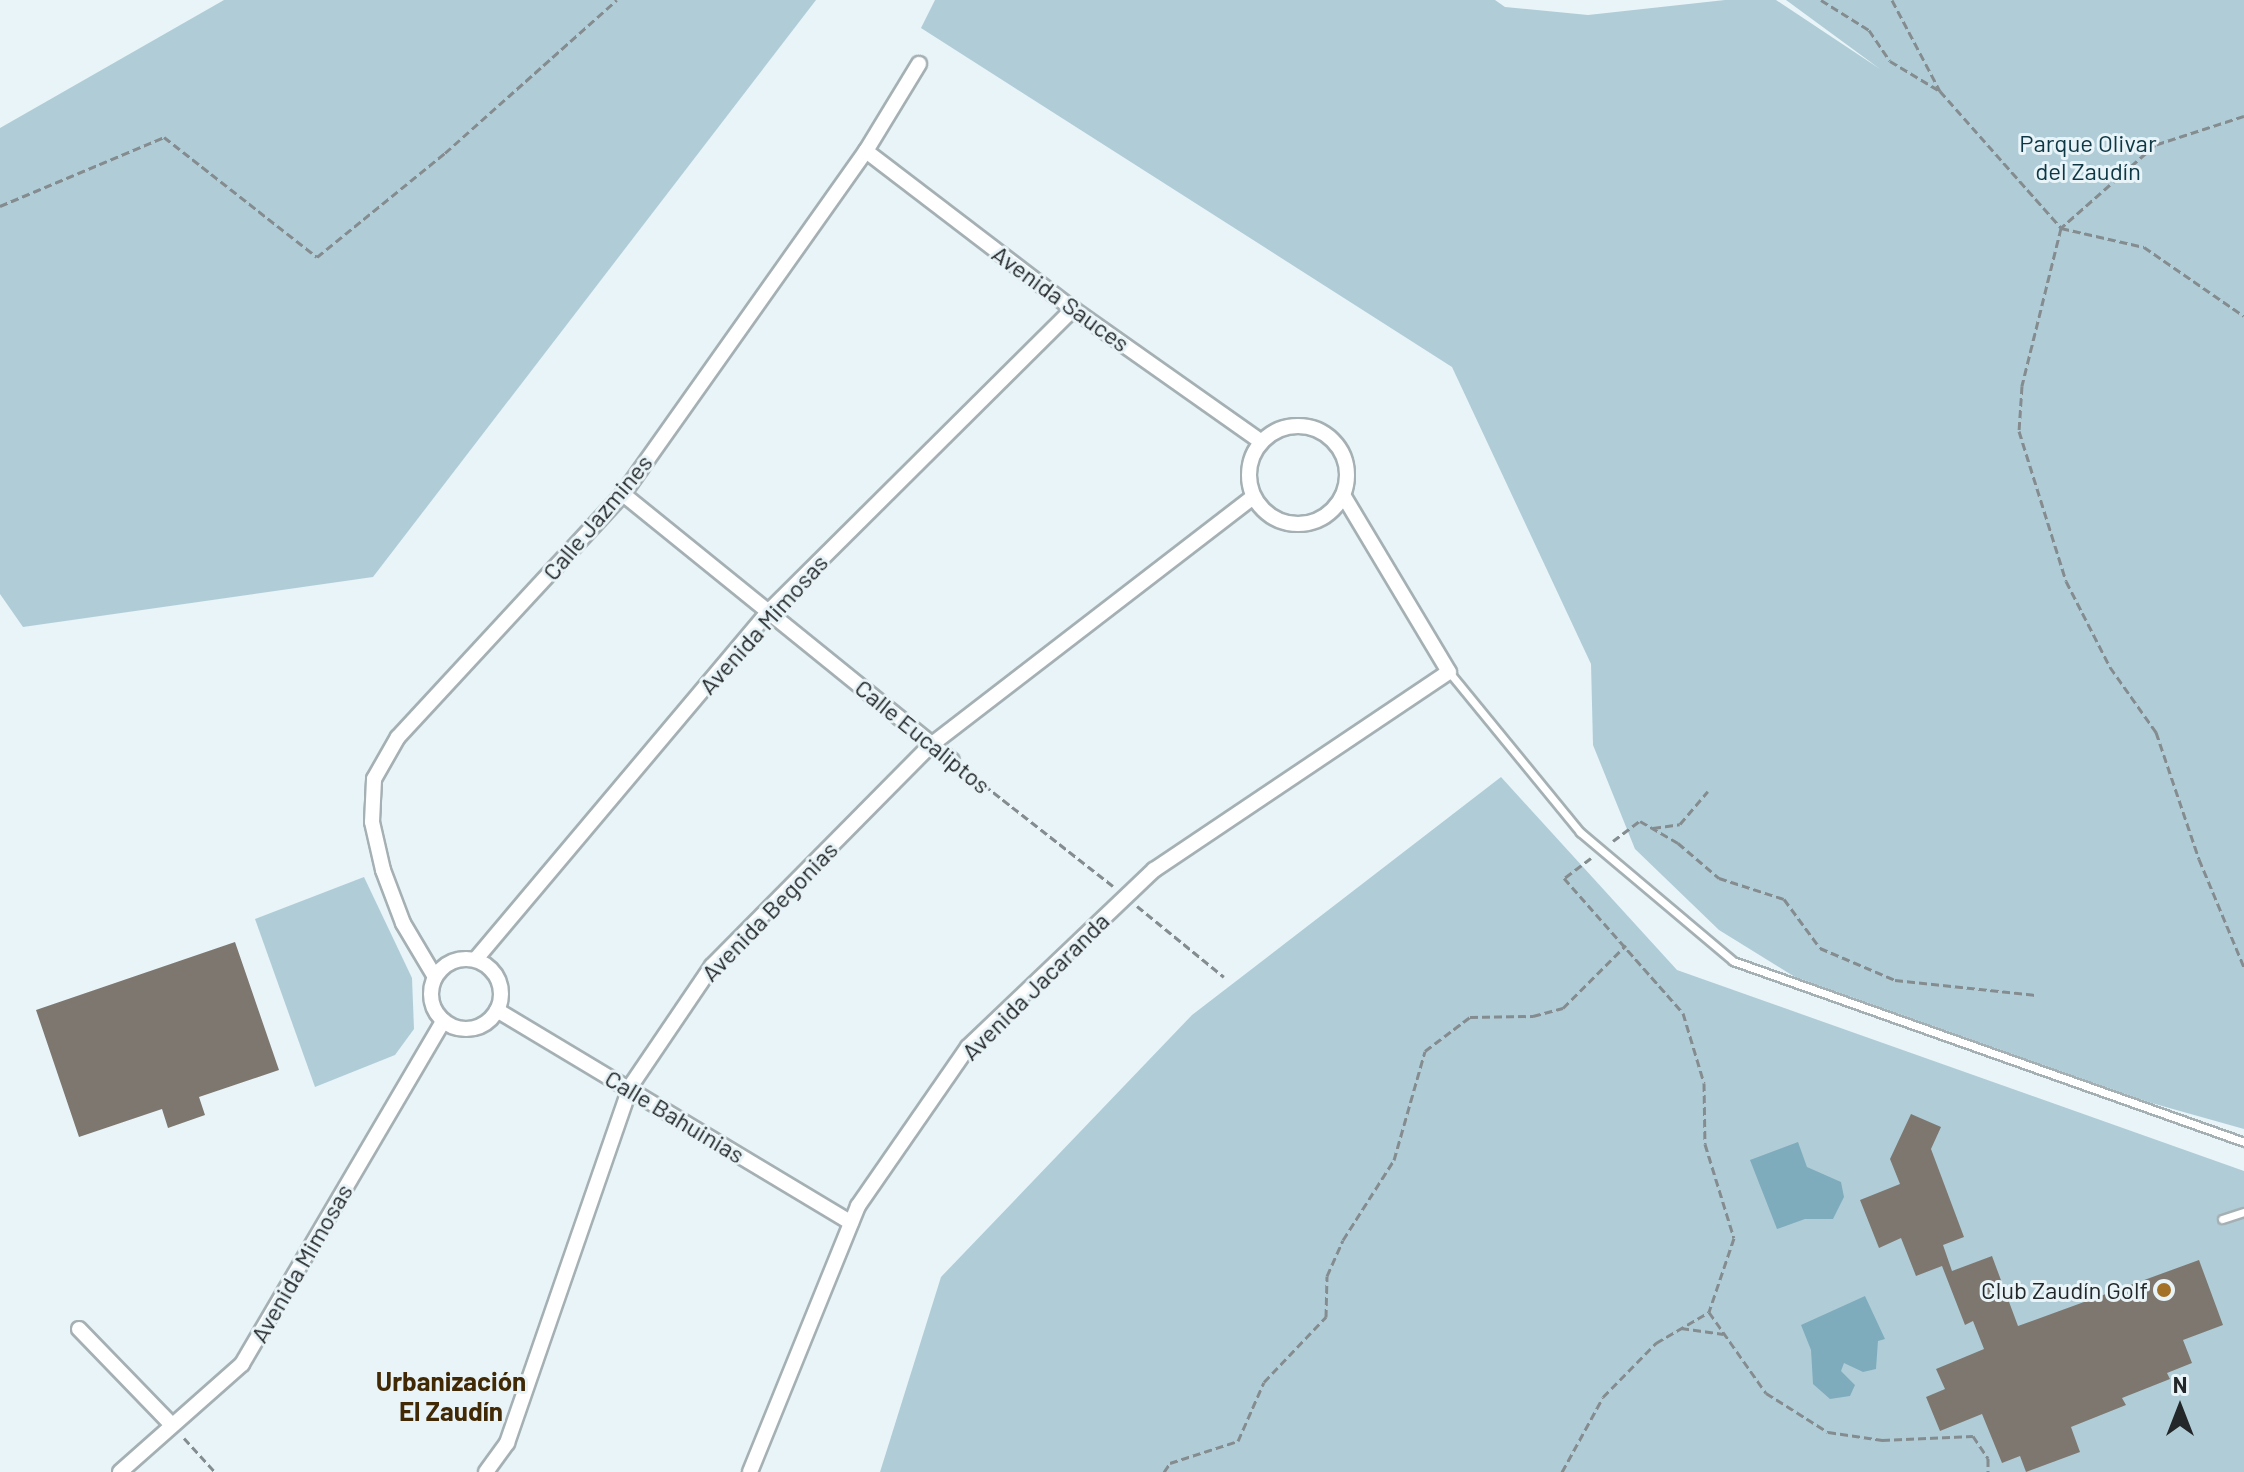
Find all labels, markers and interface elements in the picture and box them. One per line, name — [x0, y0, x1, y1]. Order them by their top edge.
park label: Parque Olivar del Zaudín — [2019, 129, 2157, 185]
street label: Avenida Sauces — [987, 239, 1135, 357]
street label: Calle Jazmines — [536, 448, 658, 586]
street label: Avenida Mimosas — [693, 548, 833, 700]
street label: Calle Eucaliptos — [850, 673, 996, 799]
street label: Avenida Begonias — [695, 835, 843, 987]
street label: Avenida Jacaranda — [955, 906, 1115, 1066]
street label: Calle Bahuinias — [600, 1063, 750, 1169]
street label: Avenida Mimosas — [244, 1179, 358, 1347]
place label: Club Zaudín Golf — [1981, 1276, 2148, 1304]
marker: Club Zaudín Golf — [2155, 1281, 2173, 1299]
district label: Urbanización El Zaudín — [376, 1365, 526, 1426]
north arrow — [2140, 1368, 2220, 1448]
text: N — [2173, 1371, 2187, 1397]

